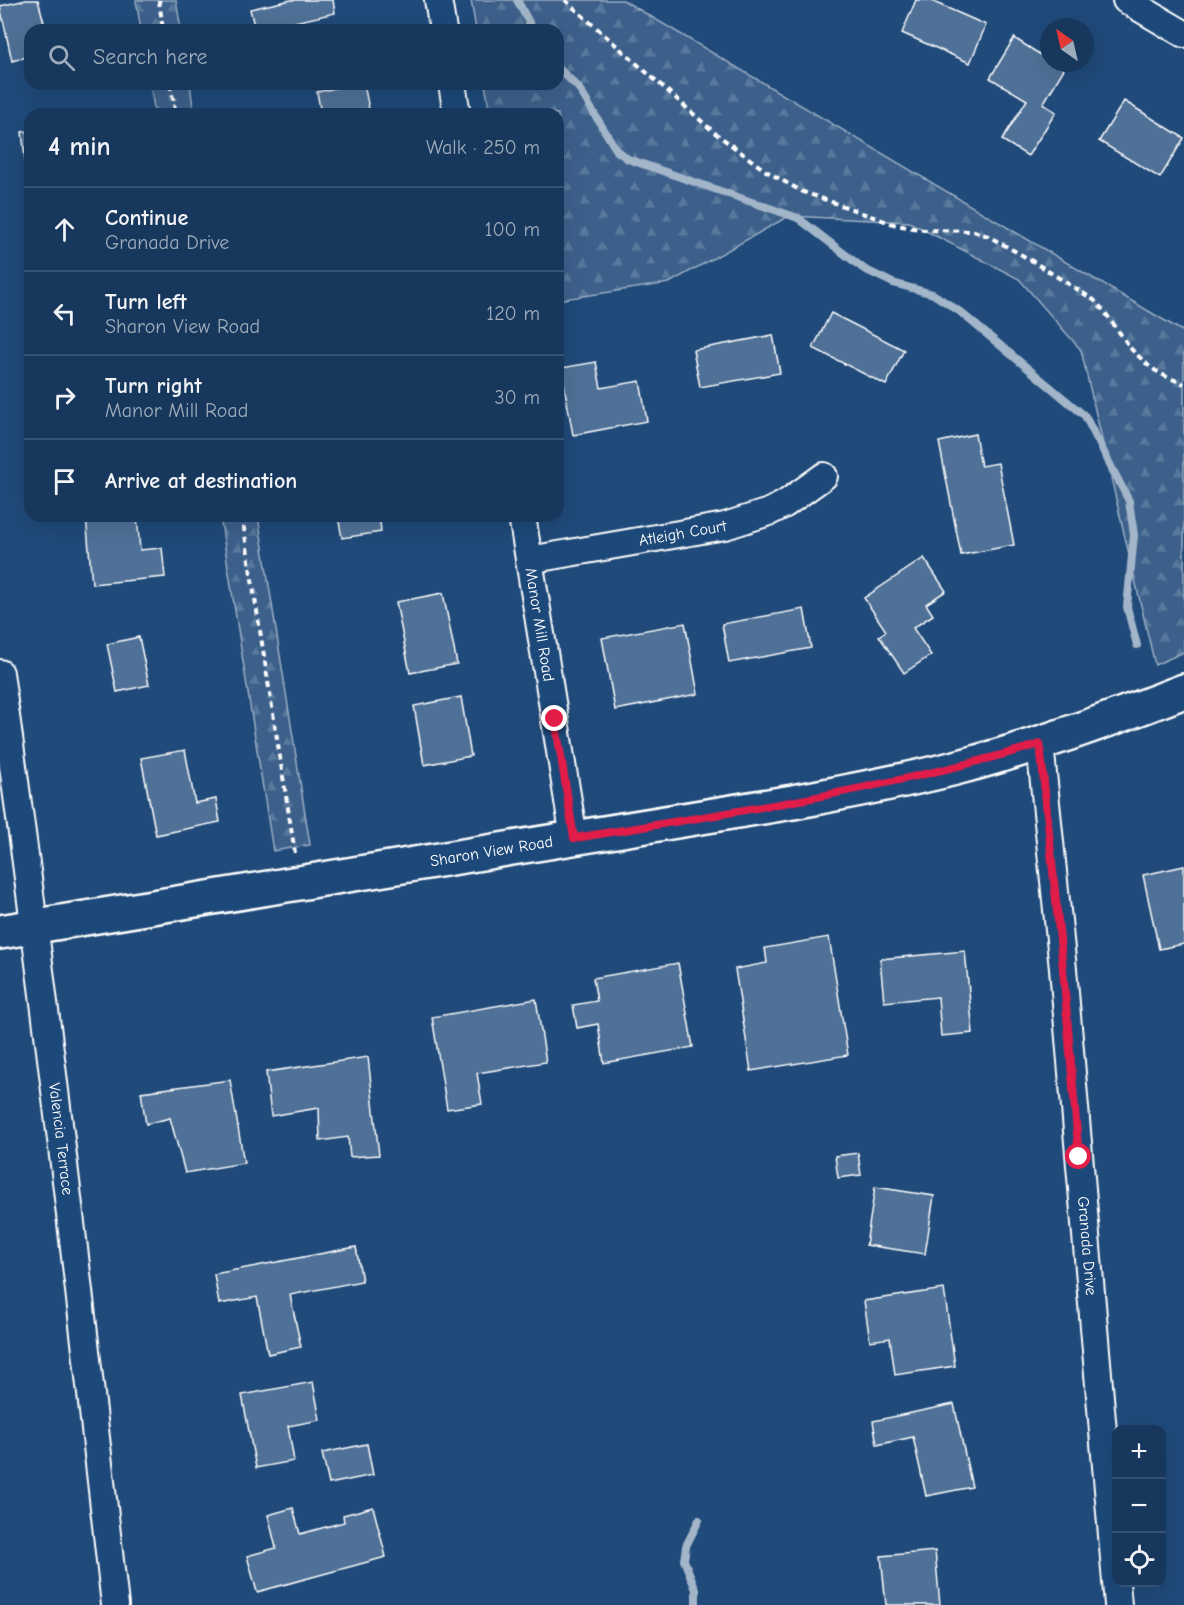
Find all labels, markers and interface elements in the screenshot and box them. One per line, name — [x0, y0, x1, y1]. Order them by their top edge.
north arrow — [1040, 18, 1094, 72]
search box — [24, 24, 564, 90]
icon: search — [45, 41, 78, 74]
text: Search here — [93, 44, 208, 70]
text: 4 min — [48, 132, 111, 162]
text: Walk · 250 m — [426, 136, 540, 159]
text: Continue — [105, 205, 188, 231]
icon: ahead — [48, 213, 81, 246]
text: 100 m — [485, 218, 540, 241]
text: Granada Drive — [105, 231, 229, 254]
text: Turn left — [105, 289, 187, 315]
icon: left — [48, 297, 81, 330]
text: 120 m — [486, 302, 540, 325]
text: Sharon View Road — [105, 315, 260, 338]
text: Turn right — [105, 373, 202, 399]
icon: right — [48, 381, 81, 414]
text: 30 m — [494, 386, 540, 409]
text: Manor Mill Road — [105, 399, 248, 422]
icon: arrive — [48, 465, 81, 498]
text: Arrive at destination — [105, 468, 297, 494]
street label: Atleigh Court — [637, 517, 728, 550]
street label: Manor Mill Road — [522, 567, 558, 683]
route end — [541, 705, 567, 731]
street label: Sharon View Road — [429, 833, 554, 870]
street label: Valencia Terrace — [45, 1082, 77, 1196]
route start — [1065, 1143, 1091, 1169]
street label: Granada Drive — [1074, 1195, 1100, 1296]
map controls — [1112, 1425, 1166, 1587]
button: + — [1112, 1425, 1166, 1479]
button: − — [1112, 1479, 1166, 1533]
button: locate — [1112, 1533, 1166, 1587]

